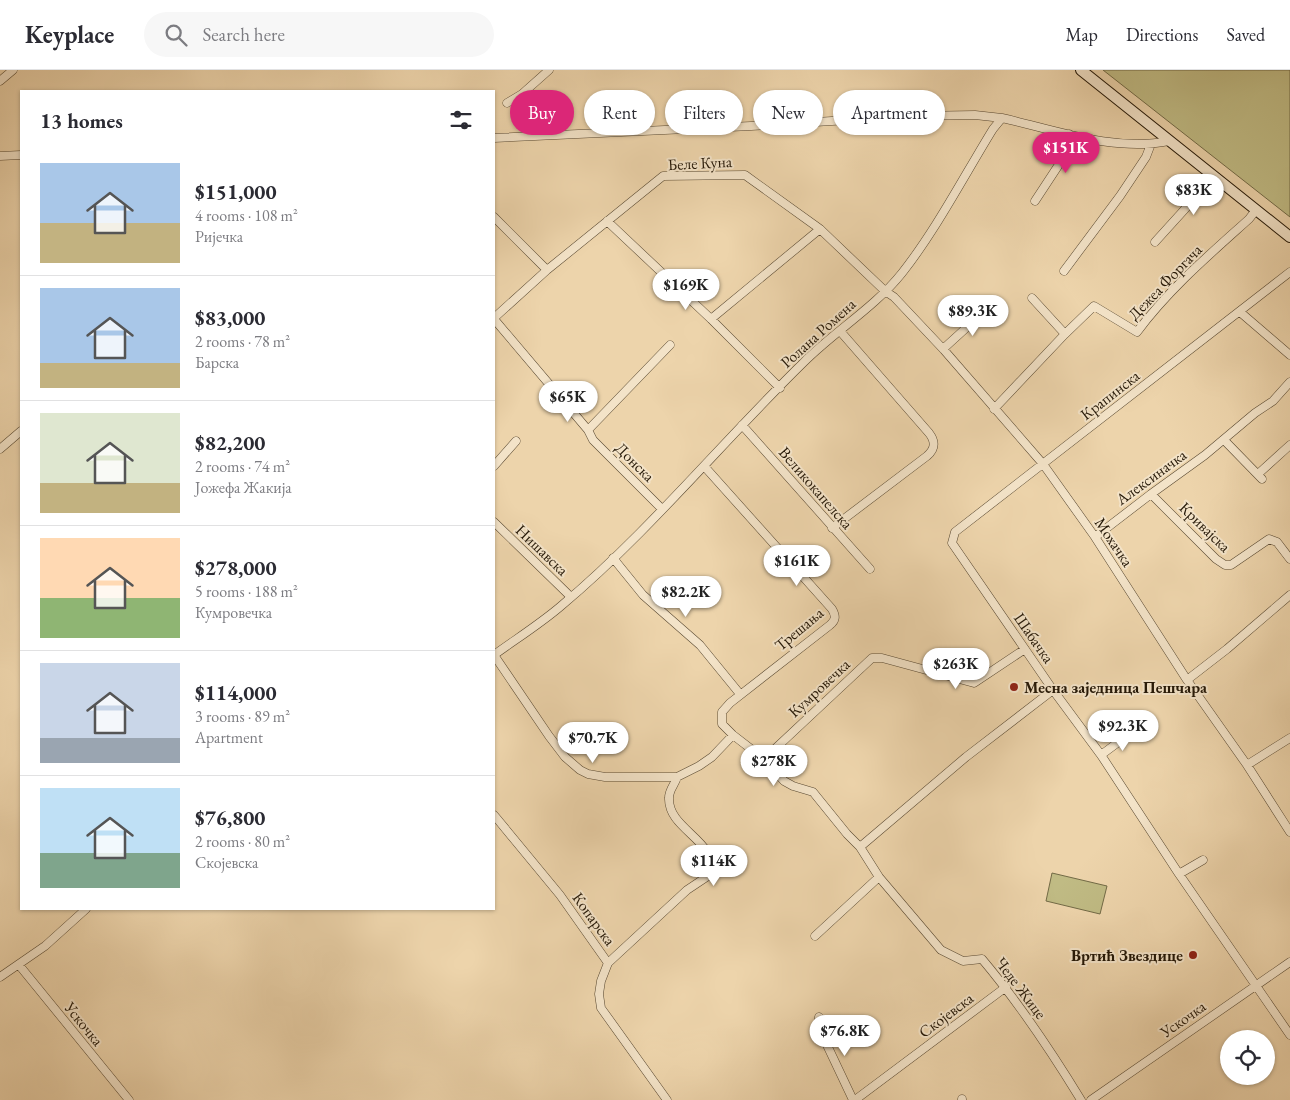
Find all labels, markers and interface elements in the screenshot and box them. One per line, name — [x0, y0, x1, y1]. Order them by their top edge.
search box — [144, 12, 494, 57]
text: Keyplace — [25, 19, 114, 50]
icon: search — [162, 21, 190, 49]
text: Search here — [202, 22, 285, 47]
text: Map — [1066, 23, 1098, 46]
text: Directions — [1126, 23, 1198, 46]
text: Saved — [1226, 23, 1265, 46]
chip: Buy — [510, 90, 574, 135]
chip: Rent — [584, 90, 655, 135]
chip: Filters — [665, 90, 743, 135]
chip: New — [753, 90, 823, 135]
chip: Apartment — [833, 90, 945, 135]
icon: filters — [447, 106, 475, 134]
text: 13 homes — [40, 107, 123, 134]
pin: $151K — [1031, 132, 1101, 174]
text: $151K — [1044, 137, 1088, 158]
street label: Беле Куна — [667, 151, 733, 175]
pin: $83K — [1164, 174, 1224, 216]
text: $151,000 — [195, 178, 277, 205]
text: $83K — [1176, 179, 1212, 200]
icon: home — [80, 183, 140, 243]
text: 4 rooms · 108 m² — [195, 205, 298, 226]
text: Ријечка — [195, 226, 243, 247]
street label: Дежеа Форгача — [1124, 239, 1207, 324]
pin: $169K — [651, 268, 721, 311]
text: $169K — [664, 274, 708, 295]
street label: Ролана Ромена — [776, 293, 861, 372]
pin: $89.3K — [932, 294, 1014, 337]
text: $89.3K — [949, 300, 997, 321]
text: $83,000 — [195, 304, 265, 331]
icon: home — [80, 308, 140, 368]
text: 2 rooms · 78 m² — [195, 331, 290, 352]
text: Барска — [195, 352, 239, 373]
street label: Крапинска — [1076, 365, 1144, 425]
pin: $65K — [538, 380, 598, 423]
text: $65K — [550, 386, 586, 407]
text: $82,200 — [195, 429, 265, 456]
icon: home — [80, 433, 140, 493]
street label: Донска — [611, 438, 660, 487]
street label: Великокапелска — [774, 442, 858, 534]
street label: Алексиначка — [1111, 444, 1191, 510]
text: 2 rooms · 74 m² — [195, 456, 290, 477]
text: Јожефа Жакија — [195, 477, 292, 498]
street label: Кривајска — [1175, 497, 1236, 557]
street label: Мохачка — [1090, 513, 1138, 571]
street label: Нишавска — [511, 520, 573, 581]
pin: $161K — [762, 544, 832, 587]
text: $161K — [775, 550, 819, 571]
text: $278,000 — [195, 554, 277, 581]
icon: home — [80, 558, 140, 618]
pin: $82.2K — [645, 576, 727, 618]
text: 5 rooms · 188 m² — [195, 581, 298, 602]
text: $82.2K — [662, 581, 710, 602]
text: Кумровечка — [195, 602, 272, 623]
street label: Трешања — [770, 602, 828, 656]
street label: Шабачка — [1009, 609, 1059, 668]
pin: $263K — [921, 648, 991, 690]
text: $263K — [934, 653, 978, 674]
street label: Кумровечка — [784, 654, 855, 722]
place label: Месна заједница Пешчара — [1024, 677, 1208, 698]
text: $114,000 — [195, 679, 277, 706]
marker: Месна заједница Пешчара — [1008, 681, 1020, 693]
icon: home — [80, 683, 140, 743]
text: 3 rooms · 89 m² — [195, 706, 290, 727]
pin: $92.3K — [1082, 710, 1164, 752]
text: $92.3K — [1099, 715, 1147, 736]
pin: $70.7K — [552, 722, 634, 764]
text: Apartment — [195, 727, 263, 748]
text: $70.7K — [569, 727, 617, 748]
pin: $278K — [739, 744, 809, 787]
text: $278K — [752, 750, 796, 771]
text: $76,800 — [195, 804, 265, 831]
icon: home — [80, 808, 140, 868]
text: 2 rooms · 80 m² — [195, 831, 290, 852]
pin: $114K — [679, 844, 749, 887]
text: $114K — [692, 850, 736, 871]
text: Скојевска — [195, 852, 258, 873]
street label: Копарска — [568, 888, 621, 950]
place label: Вртић Звездице — [1071, 945, 1183, 966]
marker: Вртић Звездице — [1187, 949, 1199, 961]
street label: Чеде Жице — [991, 953, 1051, 1023]
street label: Скојевска — [914, 987, 978, 1042]
street label: Ускочка — [1155, 995, 1210, 1043]
street label: Ускочка — [59, 997, 109, 1051]
pin: $76.8K — [804, 1014, 886, 1057]
text: $76.8K — [821, 1020, 869, 1041]
map controls — [1220, 1030, 1275, 1085]
button: locate — [1220, 1030, 1275, 1085]

